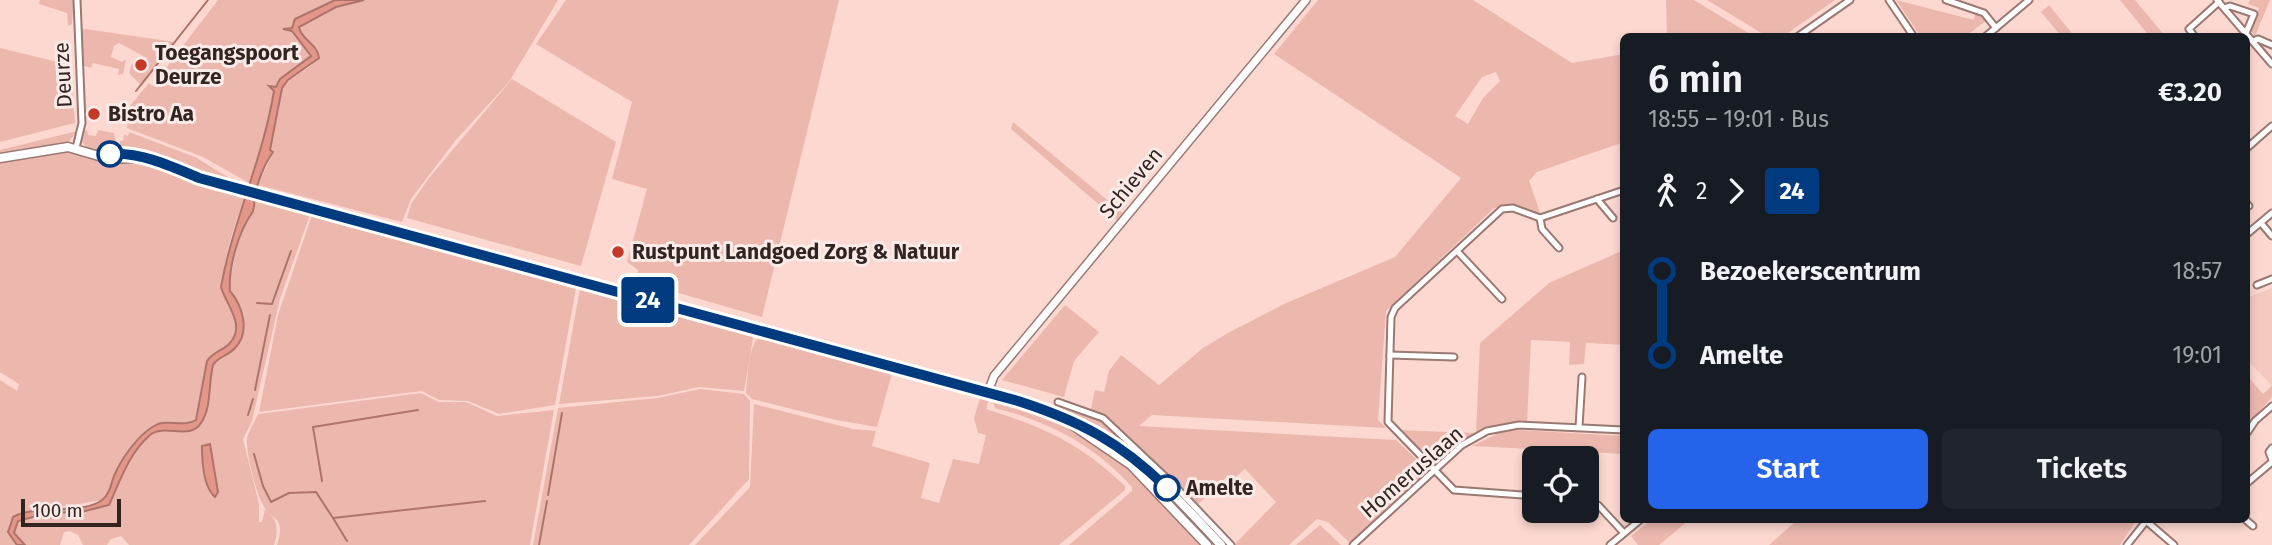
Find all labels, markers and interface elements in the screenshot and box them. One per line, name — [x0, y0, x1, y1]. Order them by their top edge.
place label: Toegangspoort Deurze — [155, 40, 300, 90]
street label: Deurze — [48, 42, 78, 108]
text: 6 min — [1648, 56, 1743, 102]
marker: Toegangspoort Deurze — [133, 57, 149, 73]
text: €3.20 — [2158, 77, 2222, 108]
place label: Bistro Aa — [108, 101, 194, 127]
text: 18:55 – 19:01 · Bus — [1648, 105, 1829, 133]
marker: Bistro Aa — [86, 106, 102, 122]
unlabelled marker — [97, 141, 123, 167]
street label: Schieven — [1094, 142, 1168, 224]
icon: walk — [1648, 172, 1686, 210]
icon: forward — [1717, 172, 1755, 210]
text: 2 — [1696, 177, 1707, 205]
text: 24 — [1779, 177, 1805, 205]
place label: Rustpunt Landgoed Zorg & Natuur — [632, 239, 960, 265]
marker: Rustpunt Landgoed Zorg & Natuur — [610, 244, 626, 260]
text: Bezoekerscentrum — [1700, 256, 1921, 287]
text: 18:57 — [2173, 257, 2222, 285]
line badge: 24 — [616, 277, 680, 323]
text: 24 — [635, 286, 661, 314]
text: Amelte — [1700, 340, 1783, 371]
text: 19:01 — [2172, 341, 2222, 369]
street label: Homeruslaan — [1355, 420, 1469, 524]
button: Start — [1648, 429, 1928, 509]
button: Tickets — [1942, 429, 2222, 509]
map controls — [1522, 446, 1599, 523]
button: locate — [1522, 446, 1599, 523]
marker: Amelte — [1154, 475, 1180, 501]
place label: Amelte — [1185, 475, 1254, 501]
scale bar — [21, 496, 121, 528]
text: 100 m — [32, 499, 83, 522]

